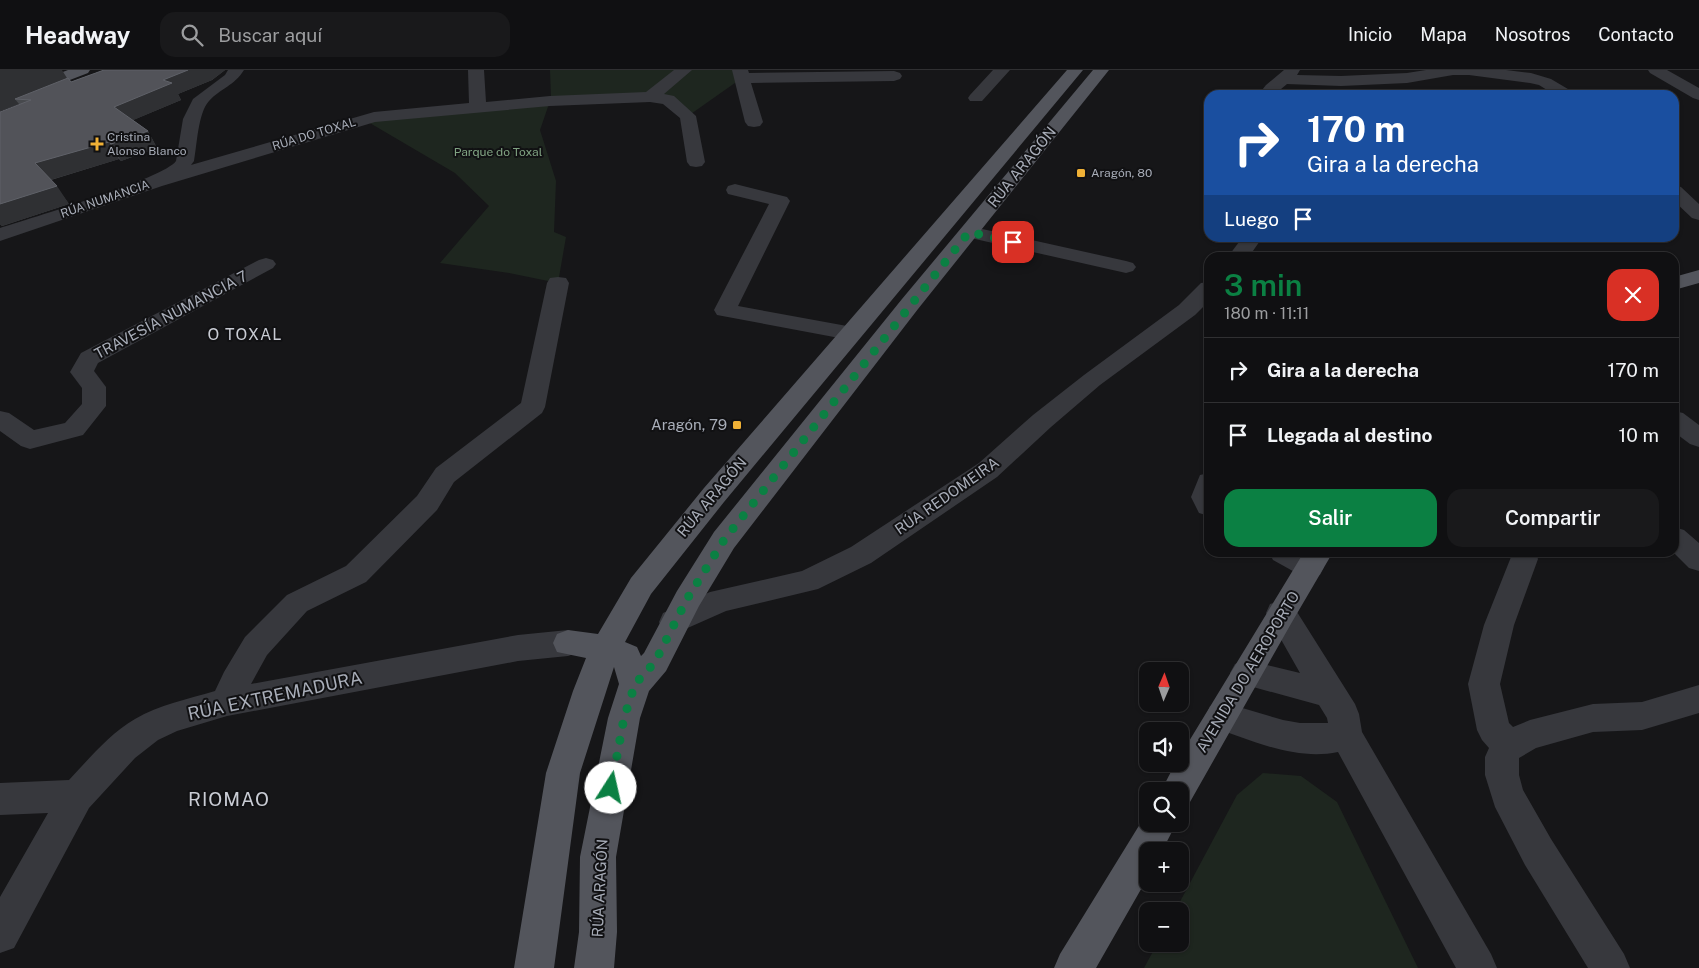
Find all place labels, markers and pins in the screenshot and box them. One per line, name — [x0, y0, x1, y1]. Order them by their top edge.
place label: Cristina Alonso Blanco — [107, 130, 187, 158]
marker: Cristina Alonso Blanco — [91, 138, 103, 150]
place label: Aragón, 80 — [1091, 166, 1152, 180]
marker: Aragón, 80 — [1075, 167, 1087, 179]
pin — [992, 221, 1034, 263]
place label: Aragón, 79 — [651, 416, 727, 433]
marker: Aragón, 79 — [731, 419, 743, 431]

